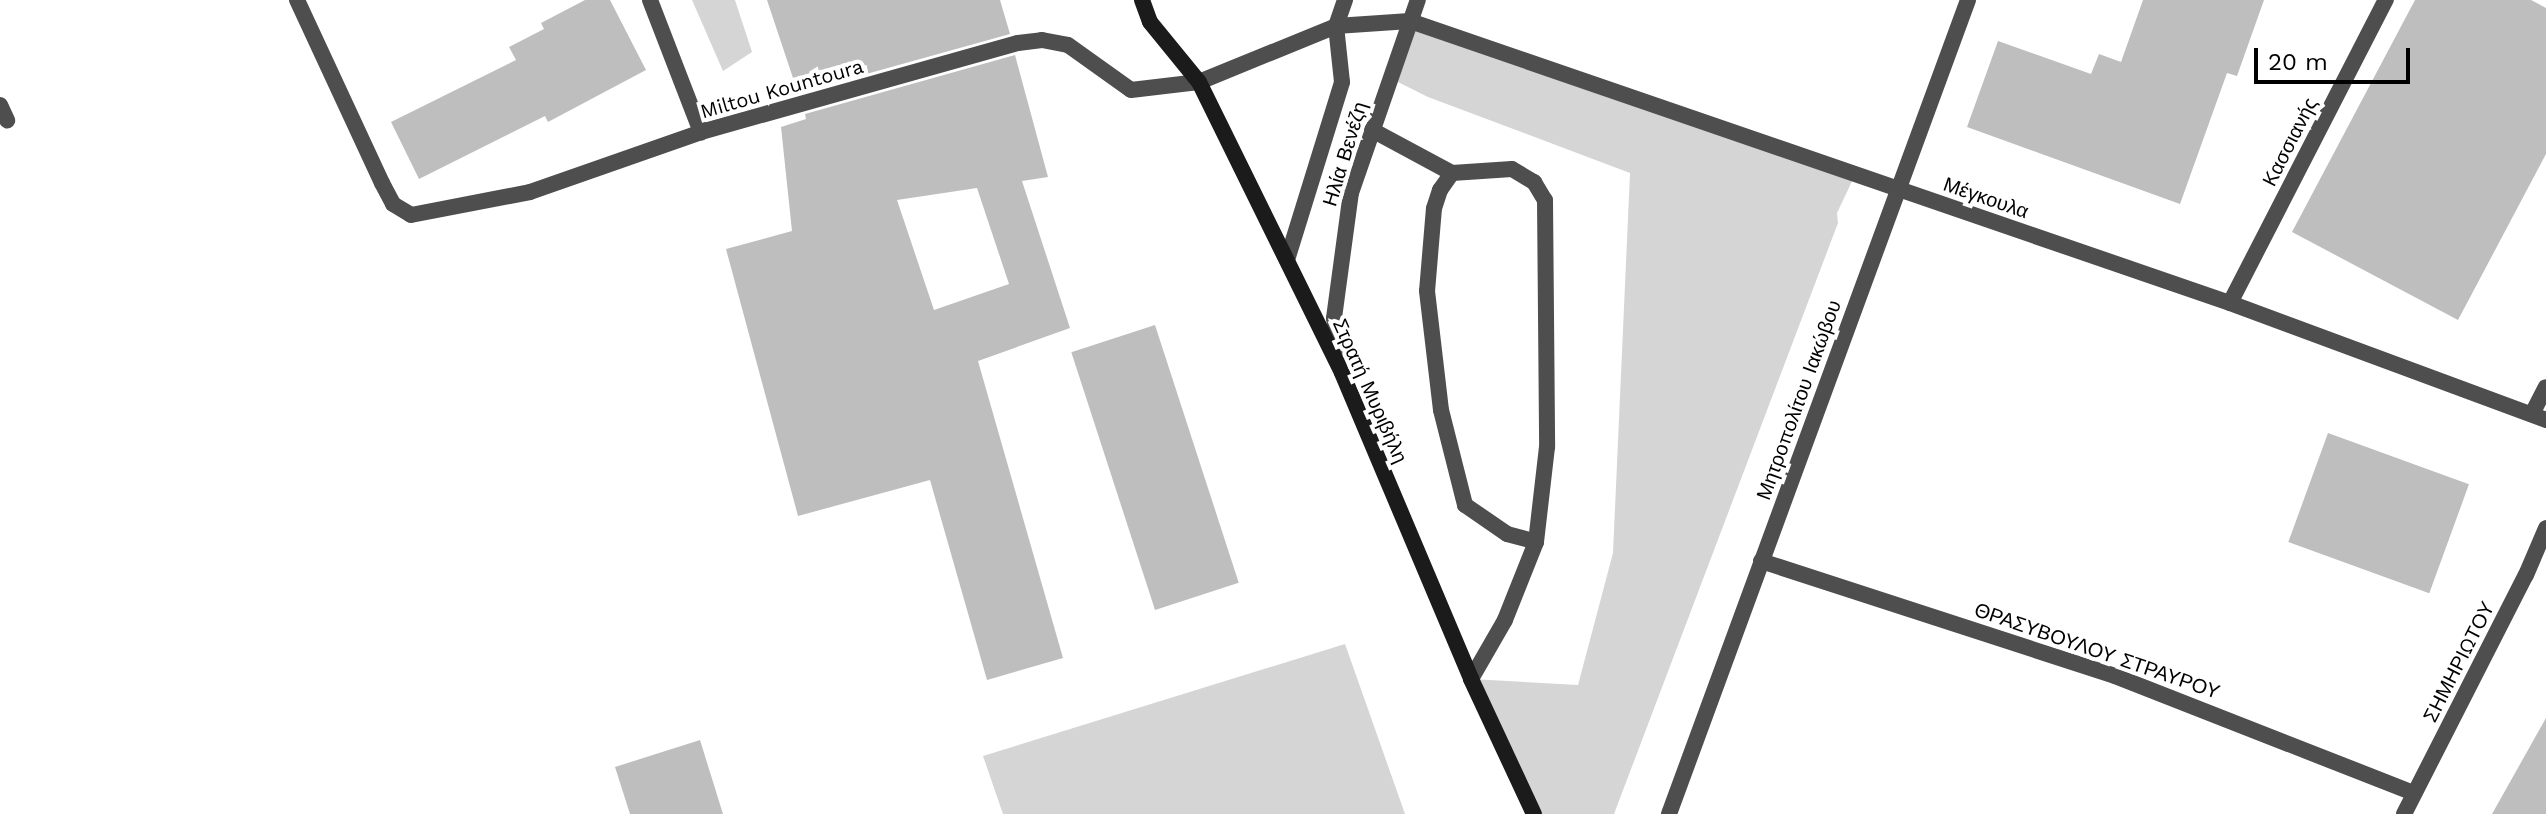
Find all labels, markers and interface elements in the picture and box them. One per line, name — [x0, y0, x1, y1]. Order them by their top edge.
scale bar — [2258, 32, 2414, 82]
text: 20 m — [2268, 48, 2328, 76]
street label: Miltou Kountoura — [698, 54, 866, 124]
street label: Κασσιανής — [2257, 94, 2323, 190]
street label: Ηλία Βενέζη — [1318, 99, 1372, 209]
street label: Μέγκουλα — [1940, 172, 2032, 224]
street label: Μητροπολίτου Ιακώβου — [1752, 297, 1846, 503]
street label: Στρατή Μυριβήλη — [1327, 315, 1413, 467]
street label: ΘΡΑΣΥΒΟΥΛΟΥ ΣΤΡΑΥΡΟΥ — [1971, 598, 2223, 704]
street label: ΣΗΜΗΡΙΩΤΟΥ — [2418, 598, 2500, 726]

